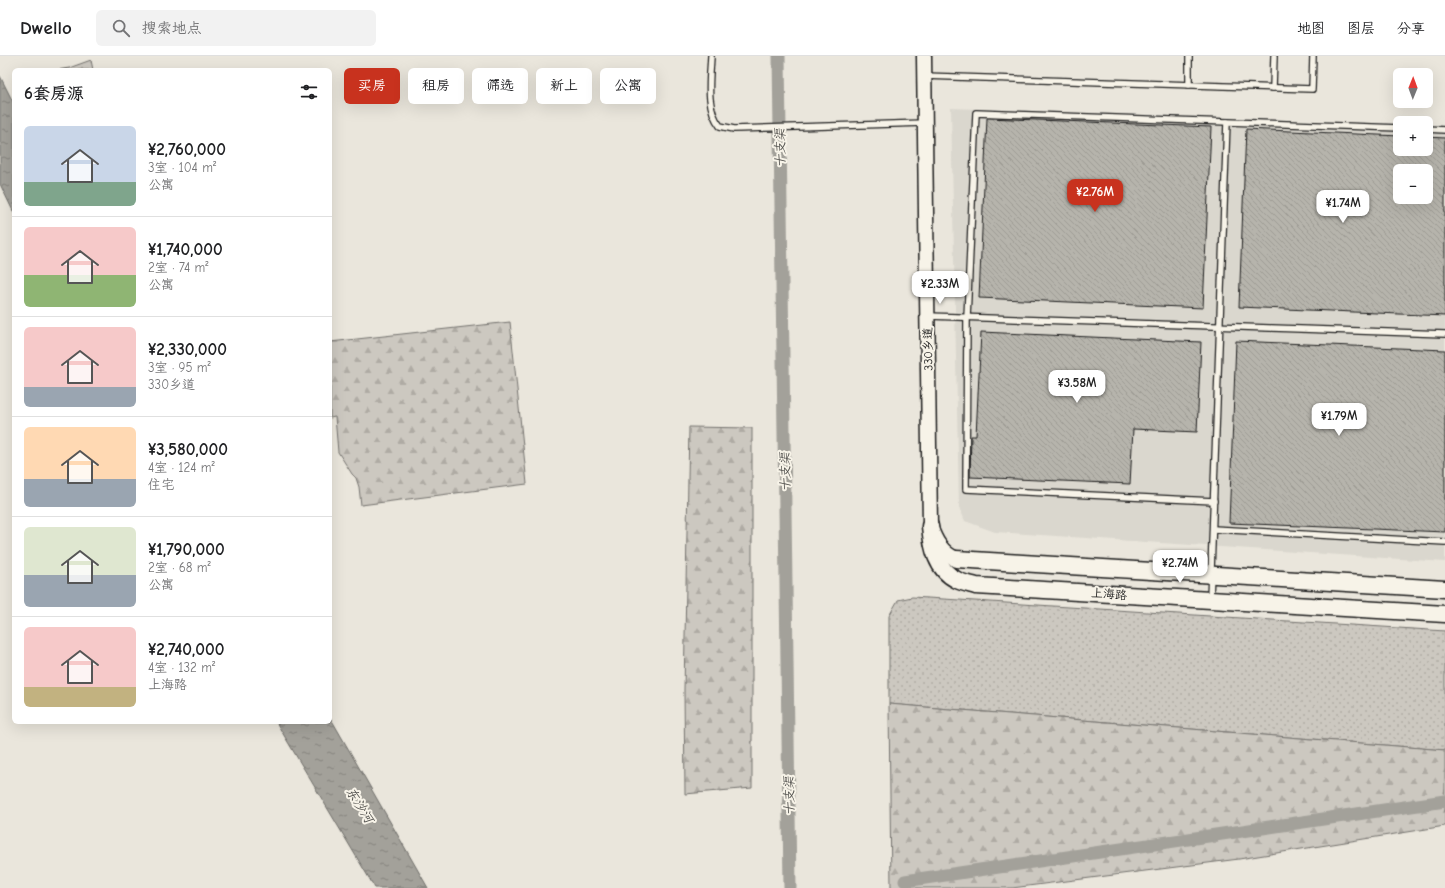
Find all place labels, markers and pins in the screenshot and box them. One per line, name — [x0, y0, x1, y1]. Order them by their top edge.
pin: ¥2.76M — [1062, 179, 1128, 213]
pin: ¥1.74M — [1310, 190, 1376, 224]
pin: ¥2.33M — [907, 271, 973, 305]
pin: ¥3.58M — [1044, 370, 1110, 404]
pin: ¥1.79M — [1306, 403, 1372, 437]
pin: ¥2.74M — [1147, 550, 1213, 584]

